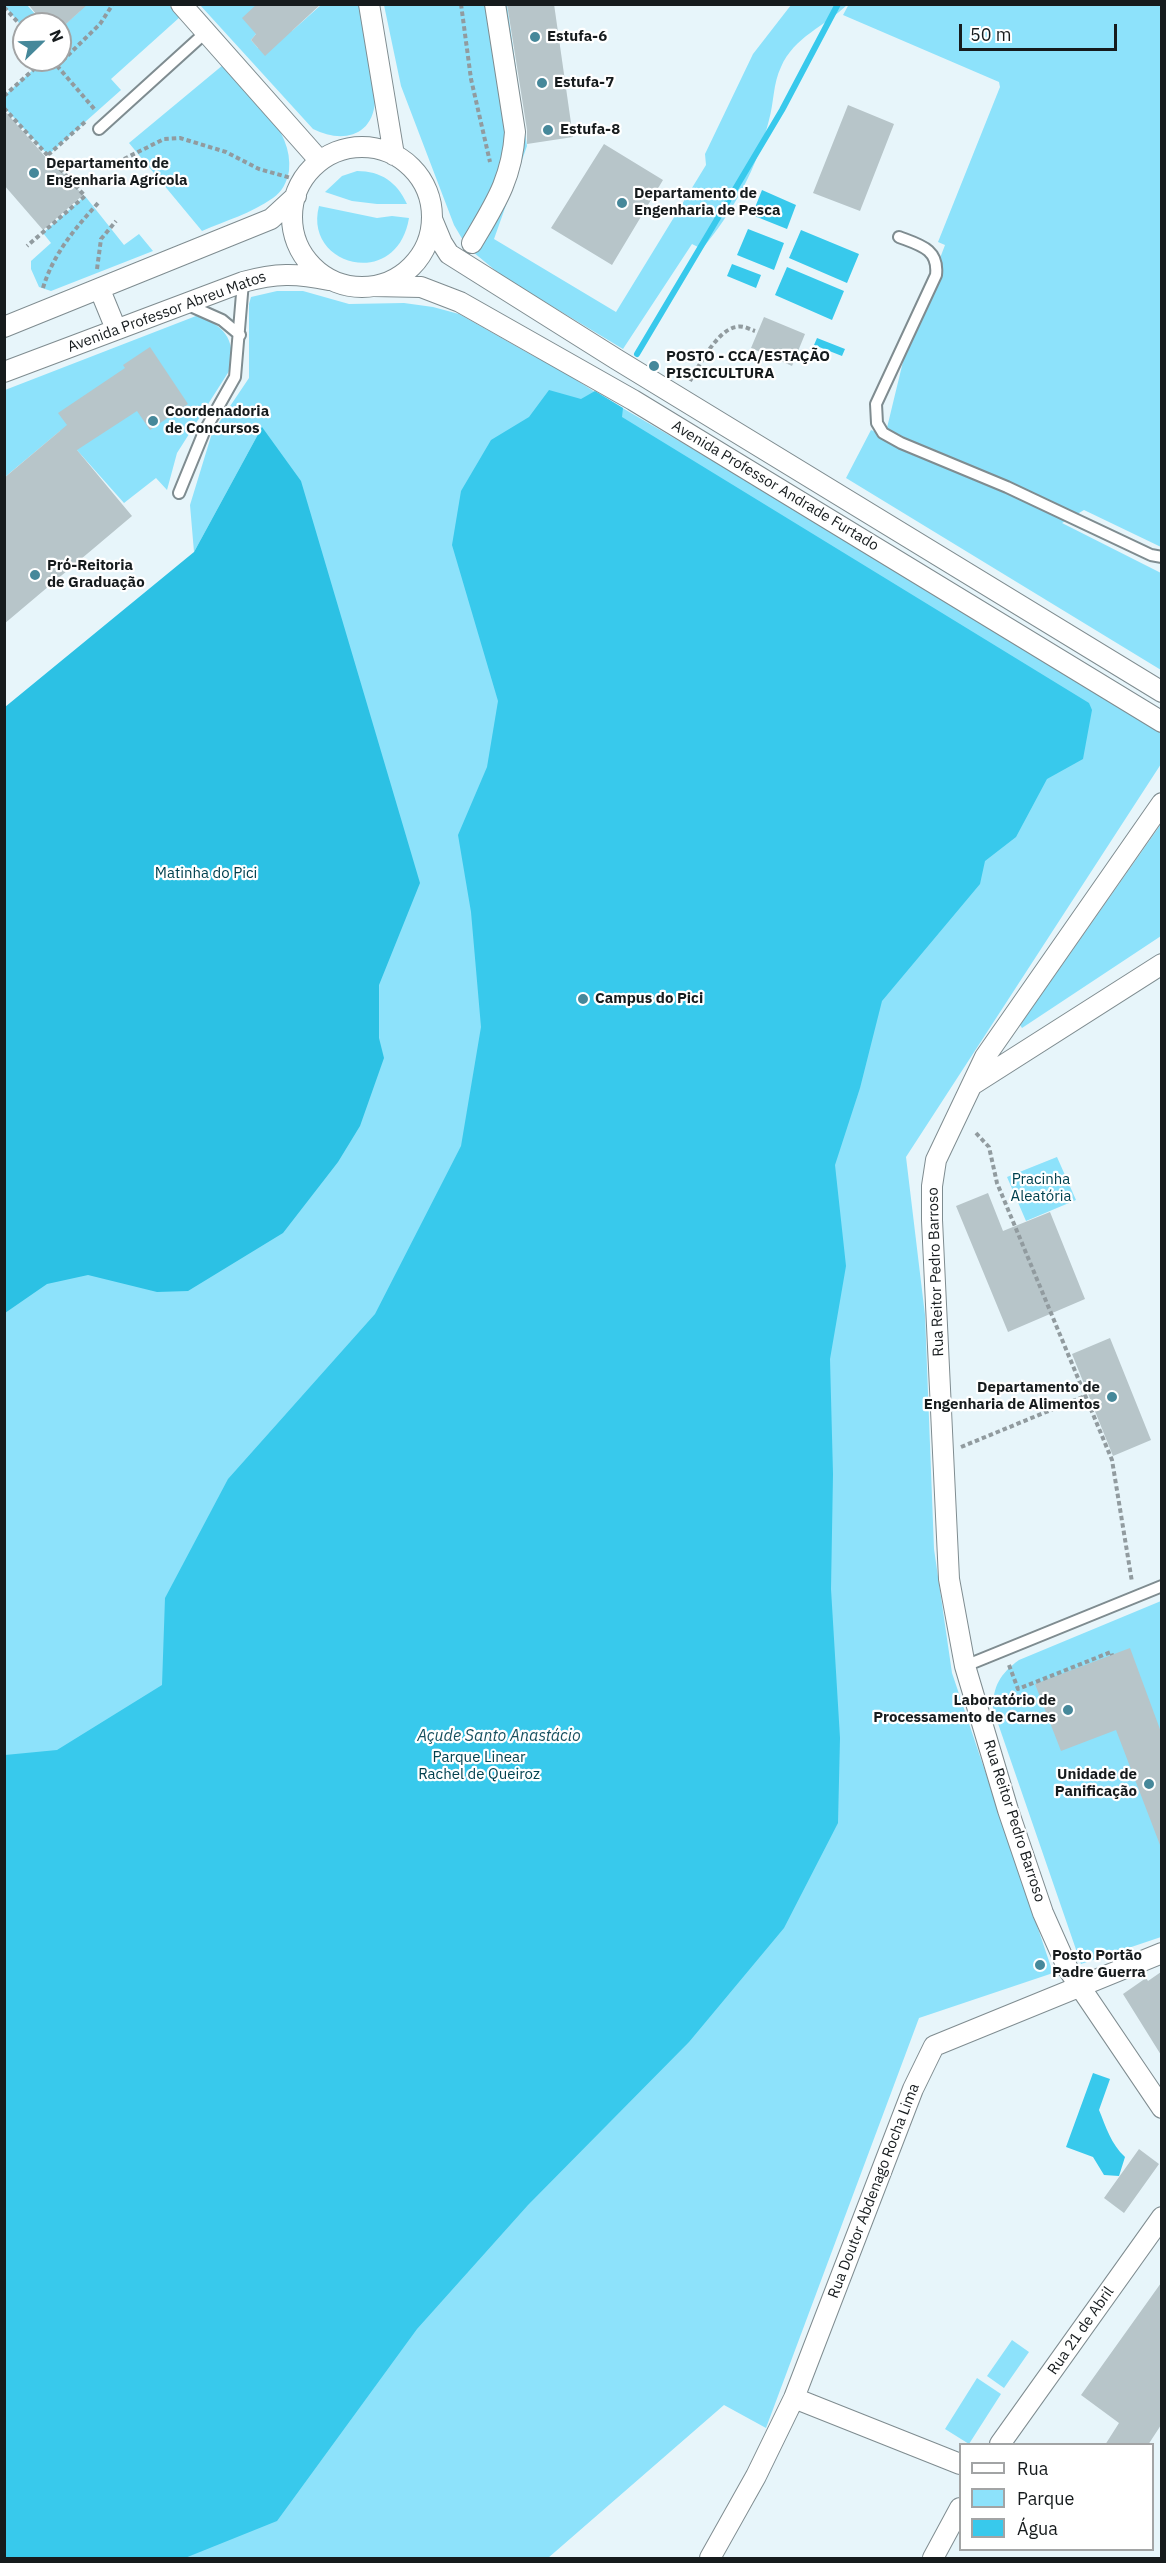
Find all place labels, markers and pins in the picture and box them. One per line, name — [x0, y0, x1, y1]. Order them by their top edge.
place label: Estufa-6 — [547, 28, 607, 46]
marker: Estufa-6 — [528, 30, 542, 44]
place label: Estufa-7 — [554, 74, 614, 92]
marker: Estufa-7 — [535, 76, 549, 90]
place label: Estufa-8 — [560, 121, 620, 139]
marker: Estufa-8 — [541, 123, 555, 137]
place label: Departamento de Engenharia Agrícola — [46, 155, 188, 190]
marker: Departamento de Engenharia Agrícola — [27, 166, 41, 180]
place label: Departamento de Engenharia de Pesca — [634, 185, 780, 220]
marker: Departamento de Engenharia de Pesca — [615, 196, 629, 210]
place label: POSTO - CCA/ESTAÇÃO PISCICULTURA — [666, 348, 830, 383]
marker: POSTO - CCA/ESTAÇÃO PISCICULTURA — [647, 359, 661, 373]
place label: Coordenadoria de Concursos — [165, 403, 269, 438]
marker: Coordenadoria de Concursos — [146, 414, 160, 428]
place label: Pró-Reitoria de Graduação — [47, 557, 145, 592]
marker: Pró-Reitoria de Graduação — [28, 568, 42, 582]
place label: Campus do Pici — [595, 990, 703, 1008]
marker: Campus do Pici — [576, 992, 590, 1006]
place label: Departamento de Engenharia de Alimentos — [924, 1379, 1100, 1414]
marker: Departamento de Engenharia de Alimentos — [1105, 1390, 1119, 1404]
place label: Laboratório de Processamento de Carnes — [873, 1692, 1056, 1727]
marker: Laboratório de Processamento de Carnes — [1061, 1703, 1075, 1717]
place label: Unidade de Panificação — [1055, 1766, 1137, 1801]
marker: Unidade de Panificação — [1142, 1777, 1156, 1791]
place label: Posto Portão Padre Guerra — [1052, 1947, 1146, 1982]
marker: Posto Portão Padre Guerra — [1033, 1958, 1047, 1972]

